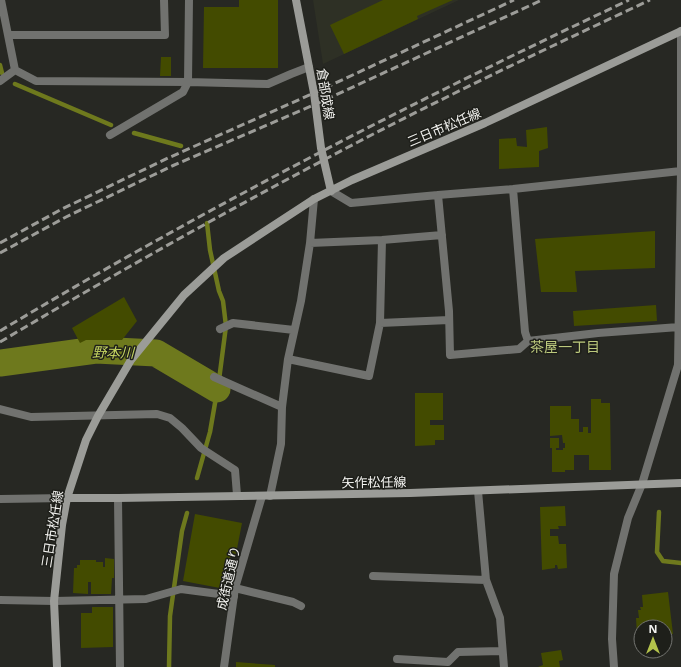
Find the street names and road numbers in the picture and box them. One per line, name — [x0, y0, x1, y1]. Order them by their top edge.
street label: 倉部成線 — [313, 67, 339, 121]
street label: 三日市松任線 — [405, 103, 483, 151]
street label: 矢作松任線 — [341, 472, 407, 492]
street label: 三日市松任線 — [37, 489, 67, 569]
street label: 成街道通り — [212, 544, 244, 612]

